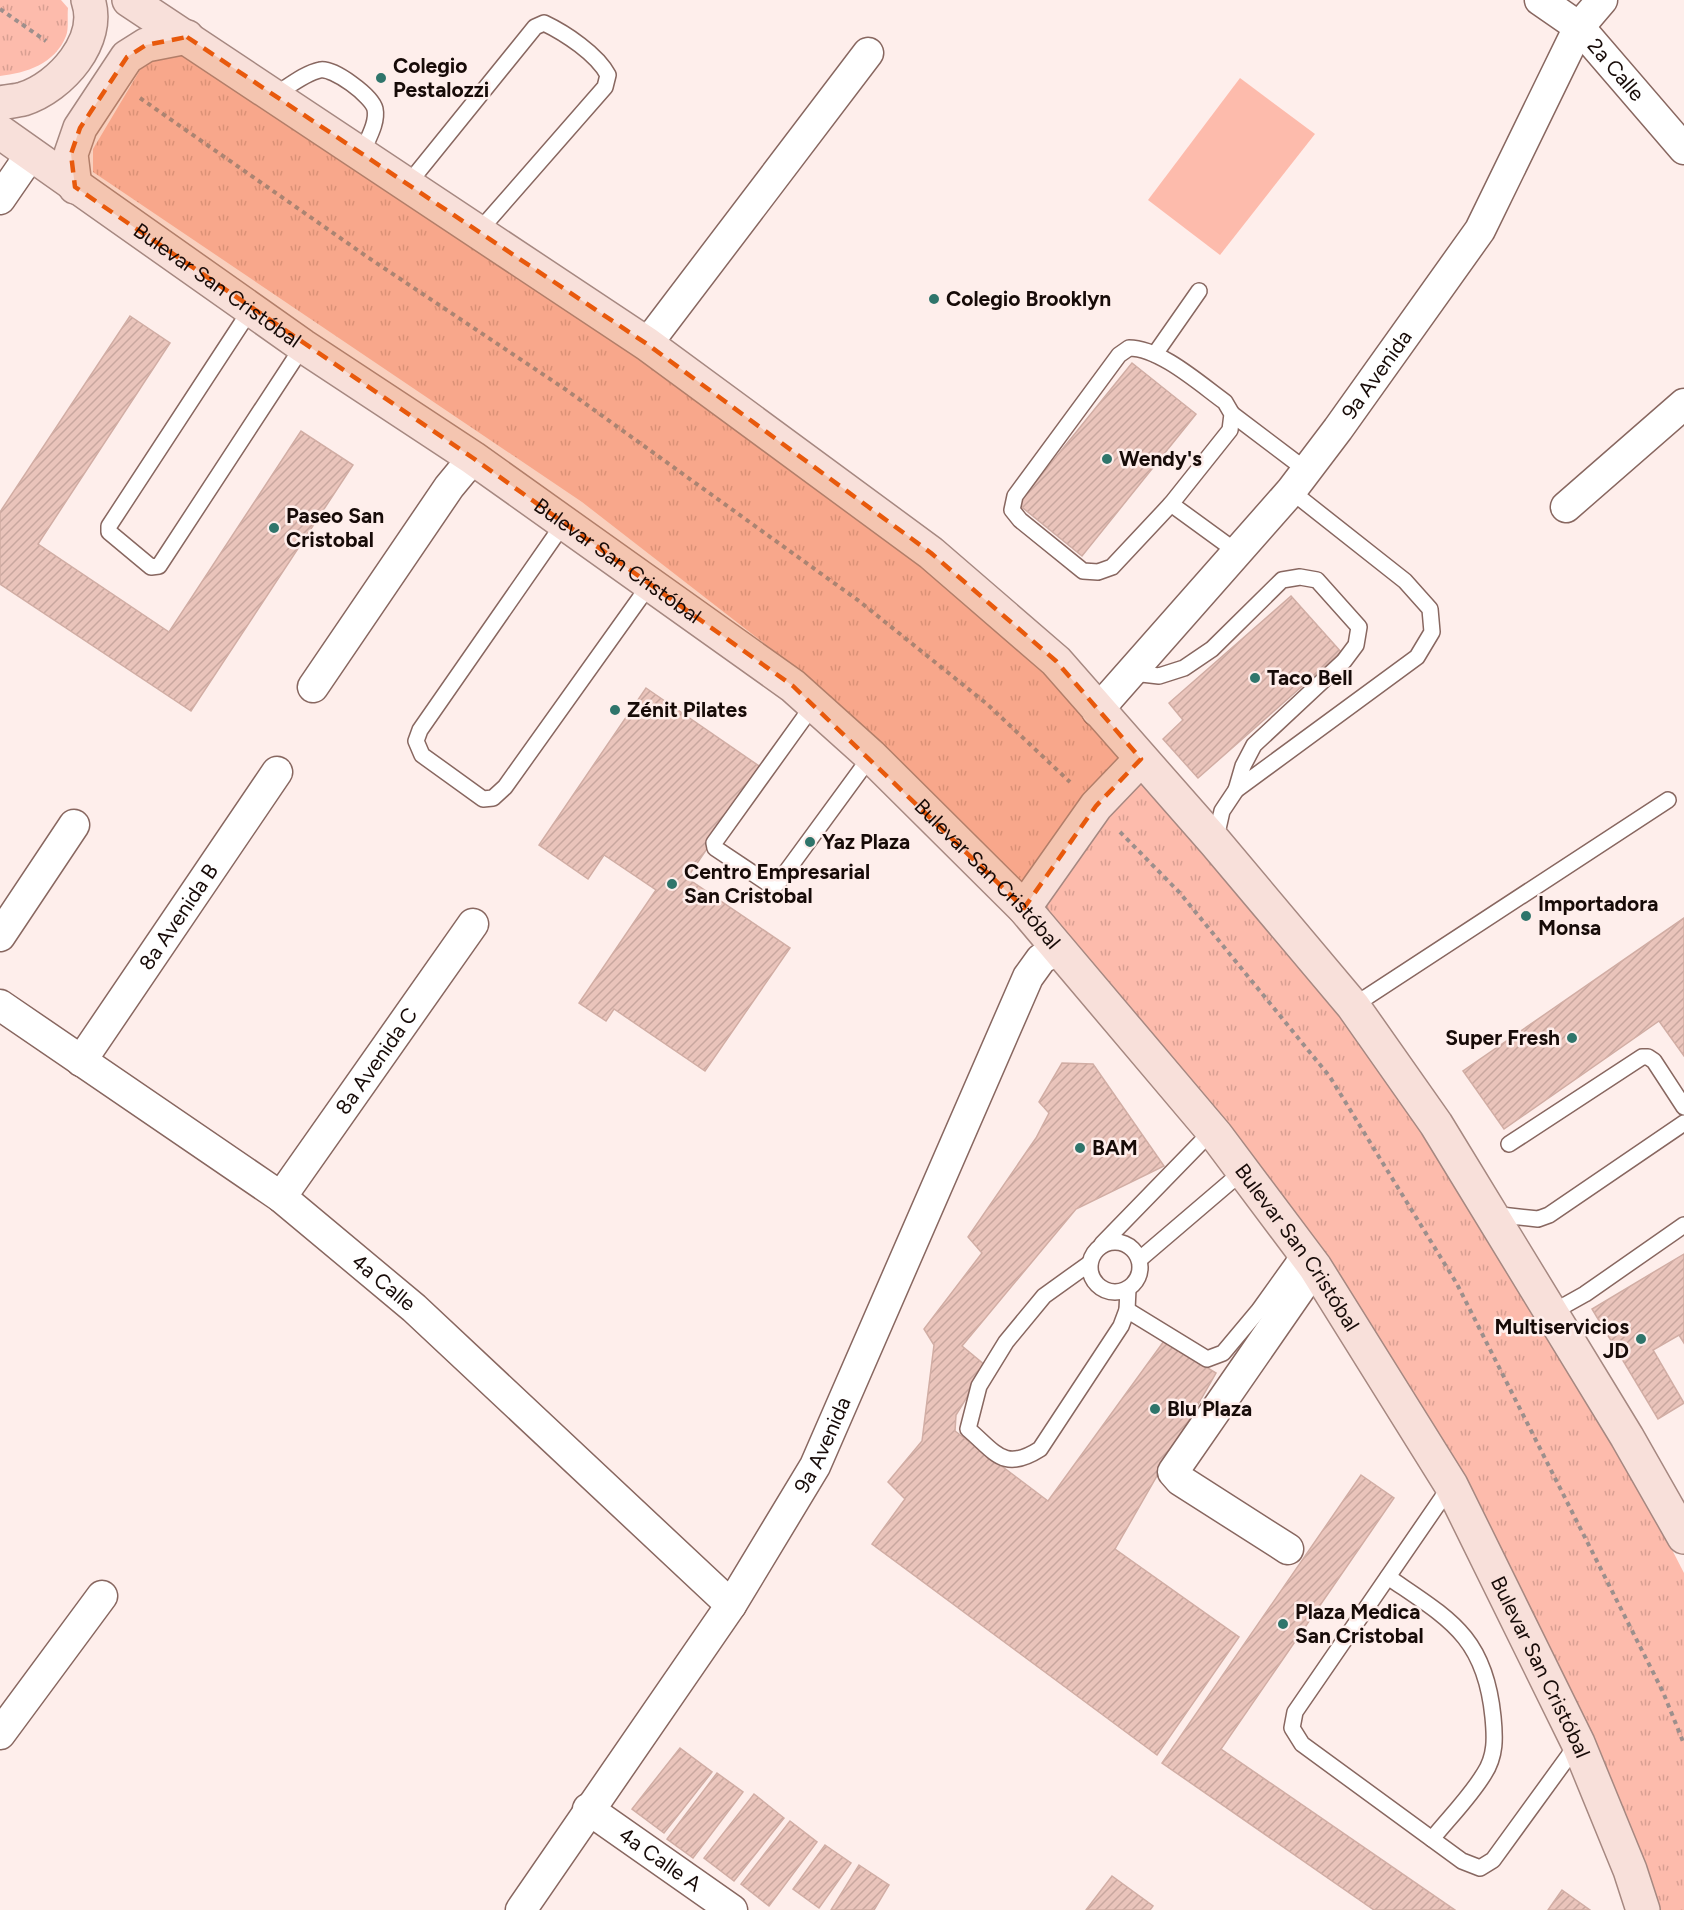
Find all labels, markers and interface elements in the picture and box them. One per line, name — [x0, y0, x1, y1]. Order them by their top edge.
street label: 2a Calle — [1583, 33, 1650, 106]
place label: Colegio Pestalozzi — [393, 53, 489, 102]
marker: Colegio Pestalozzi — [374, 71, 388, 85]
street label: Bulevar San Cristóbal — [129, 217, 306, 353]
place label: Colegio Brooklyn — [946, 286, 1111, 311]
marker: Colegio Brooklyn — [927, 292, 941, 306]
street label: 9a Avenida — [1336, 325, 1417, 424]
place label: Wendy's — [1119, 446, 1202, 471]
marker: Wendy's — [1100, 452, 1114, 466]
street label: Bulevar San Cristóbal — [529, 493, 706, 629]
place label: Paseo San Cristobal — [286, 503, 384, 552]
marker: Paseo San Cristobal — [267, 521, 281, 535]
place label: Taco Bell — [1267, 665, 1353, 690]
marker: Taco Bell — [1248, 671, 1262, 685]
place label: Zénit Pilates — [627, 697, 747, 722]
marker: Zénit Pilates — [608, 703, 622, 717]
street label: Bulevar San Cristóbal — [909, 793, 1066, 954]
place label: Yaz Plaza — [822, 829, 910, 854]
marker: Yaz Plaza — [803, 835, 817, 849]
street label: 8a Avenida B — [133, 859, 223, 974]
place label: Centro Empresarial San Cristobal — [684, 859, 870, 908]
marker: Centro Empresarial San Cristobal — [665, 877, 679, 891]
place label: Importadora Monsa — [1538, 891, 1658, 940]
marker: Importadora Monsa — [1519, 909, 1533, 923]
street label: 8a Avenida C — [330, 1003, 422, 1119]
place label: Super Fresh — [1445, 1025, 1560, 1050]
marker: Super Fresh — [1565, 1031, 1579, 1045]
place label: BAM — [1092, 1135, 1138, 1160]
marker: BAM — [1073, 1141, 1087, 1155]
street label: Bulevar San Cristóbal — [1230, 1159, 1365, 1336]
street label: 4a Calle — [347, 1248, 421, 1316]
place label: Multiservicios JD — [1494, 1314, 1629, 1363]
marker: Multiservicios JD — [1634, 1332, 1648, 1346]
street label: 9a Avenida — [789, 1393, 856, 1497]
place label: Blu Plaza — [1167, 1396, 1252, 1421]
marker: Blu Plaza — [1148, 1402, 1162, 1416]
street label: Bulevar San Cristóbal — [1486, 1572, 1596, 1761]
place label: Plaza Medica San Cristobal — [1295, 1599, 1424, 1648]
marker: Plaza Medica San Cristobal — [1276, 1617, 1290, 1631]
street label: 4a Calle A — [614, 1822, 706, 1897]

